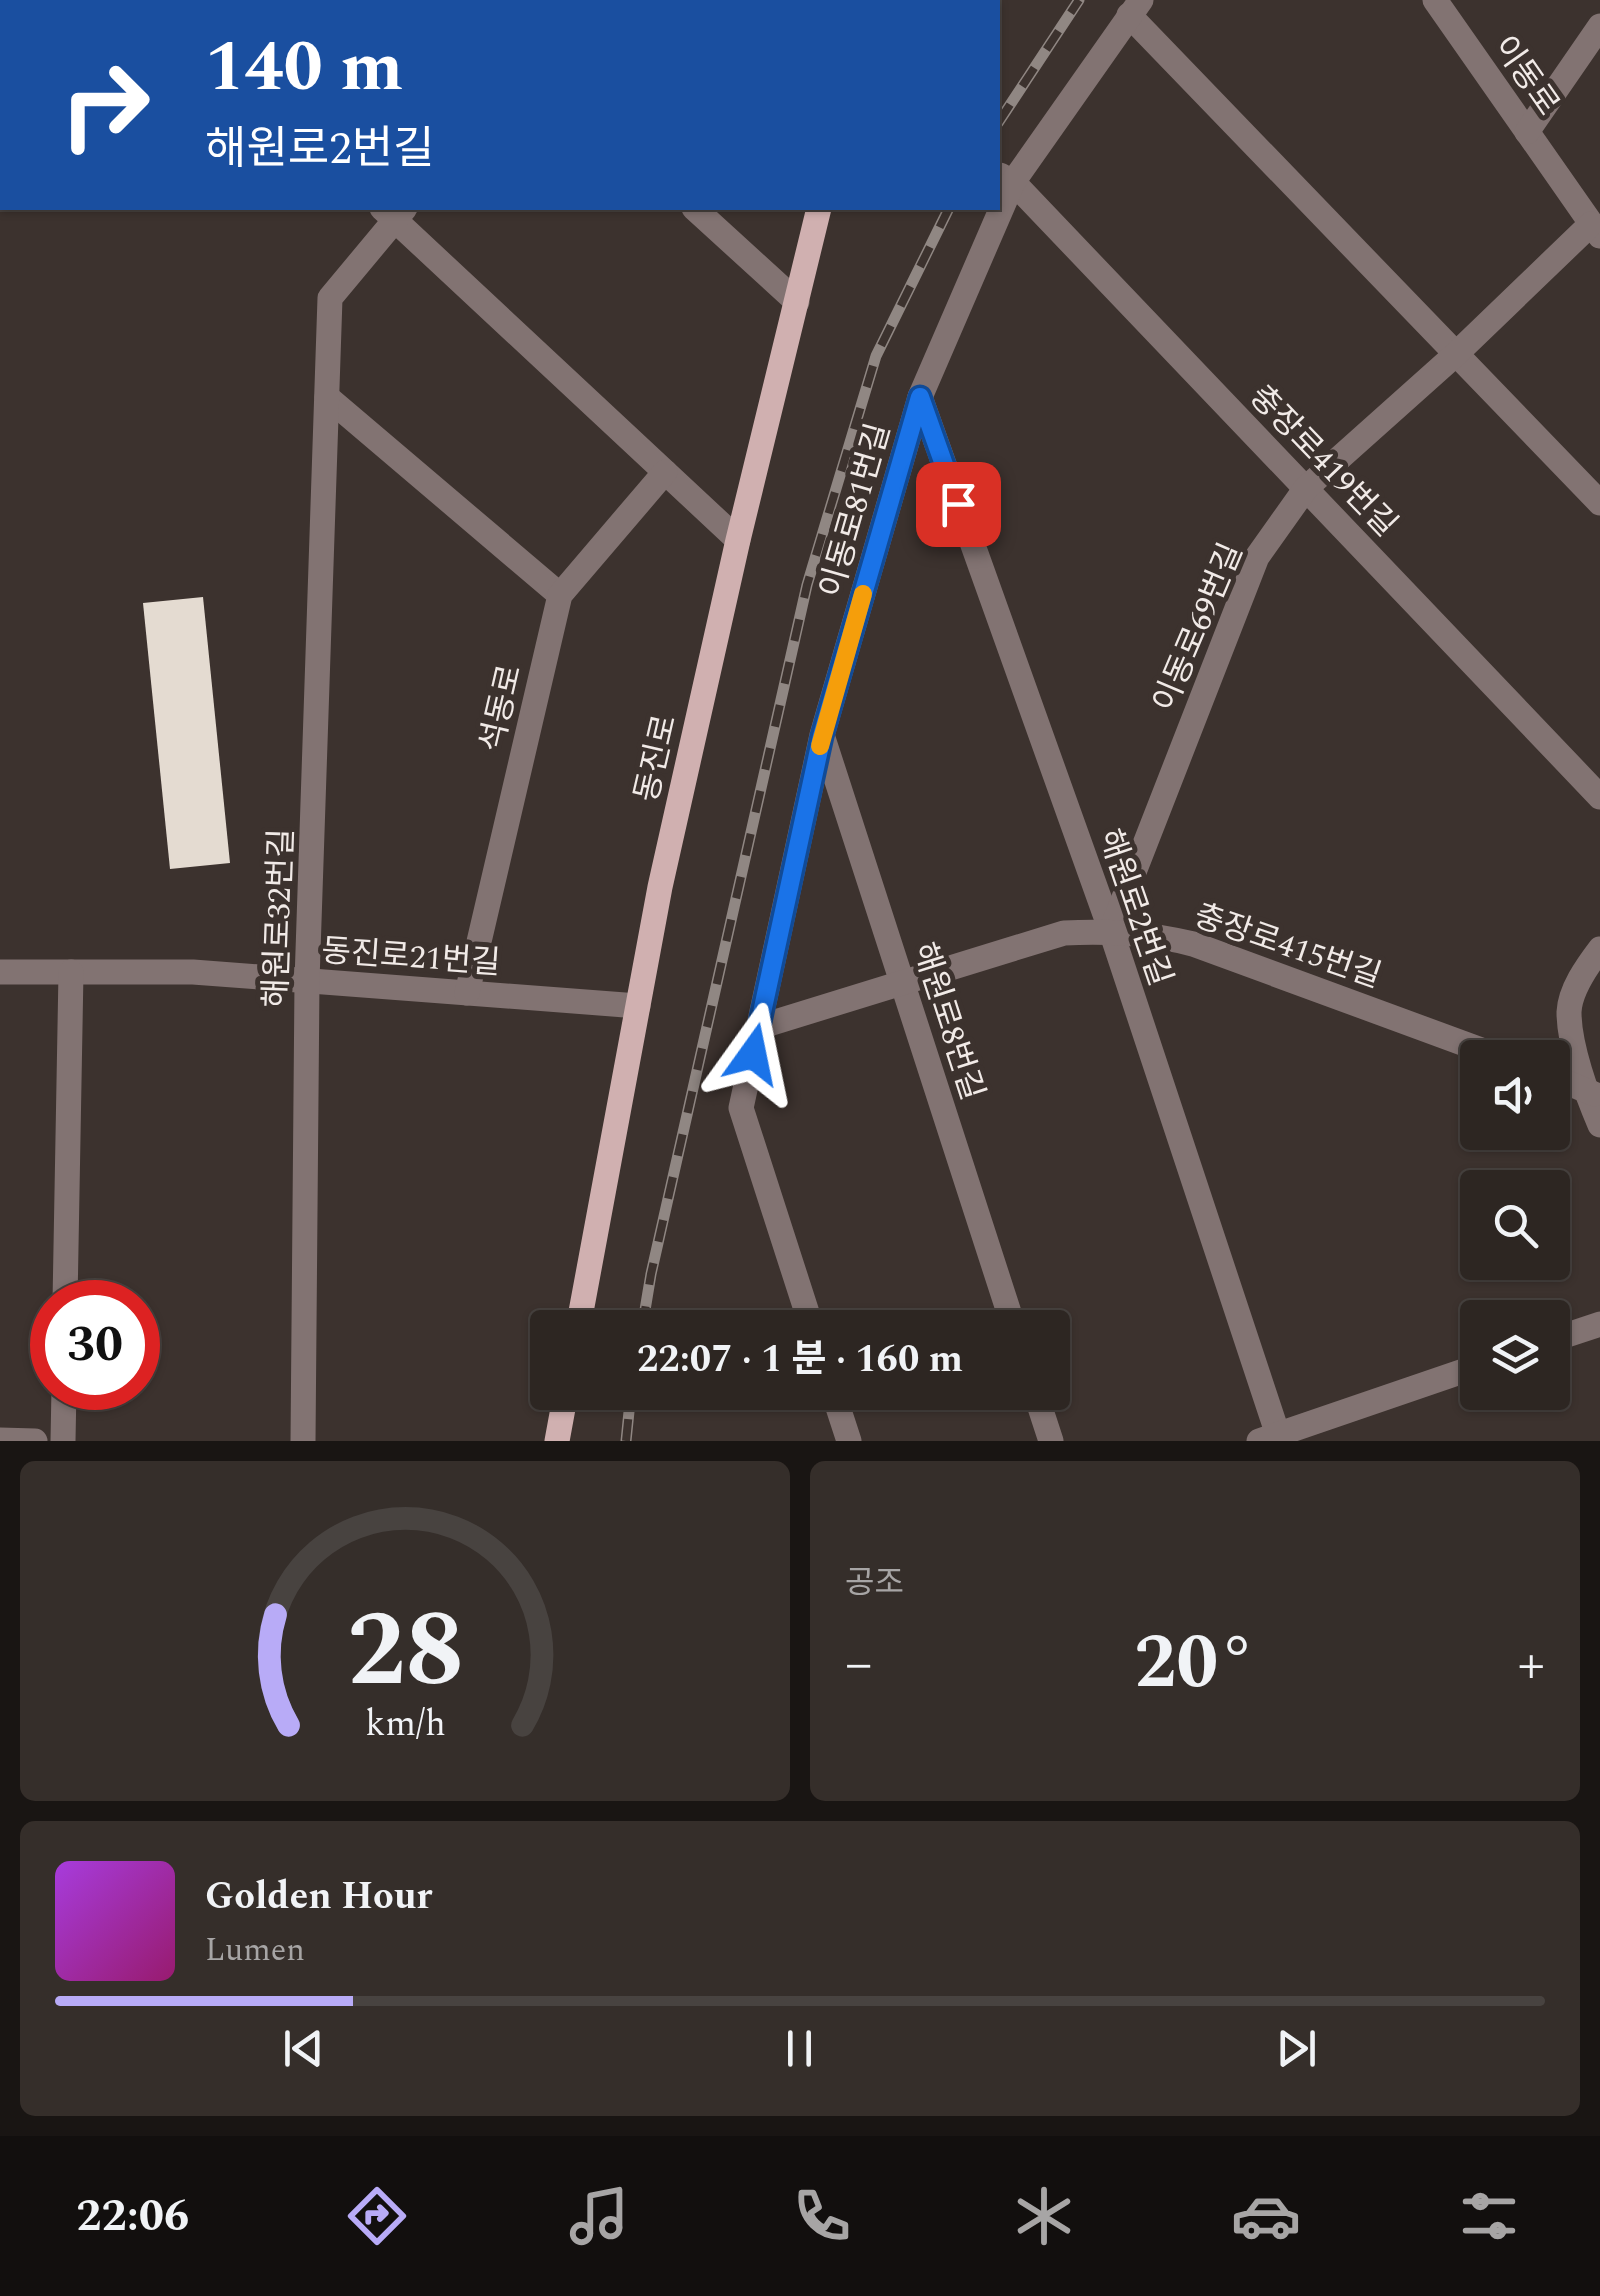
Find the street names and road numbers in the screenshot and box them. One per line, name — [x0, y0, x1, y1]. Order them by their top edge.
street label: 이동로 — [1480, 26, 1571, 126]
street label: 충장로419번길 — [1237, 374, 1408, 548]
street label: 이동로81번길 — [807, 418, 904, 603]
street label: 이동로69번길 — [1141, 536, 1256, 720]
street label: 석동로 — [468, 660, 535, 757]
street label: 동진로 — [623, 710, 690, 807]
street label: 해원로2번길 — [1085, 822, 1184, 993]
street label: 해원로32번길 — [252, 828, 307, 1008]
street label: 충장로415번길 — [1187, 891, 1388, 1001]
street label: 동진로21번길 — [320, 927, 502, 988]
street label: 해원로8번길 — [899, 936, 996, 1107]

